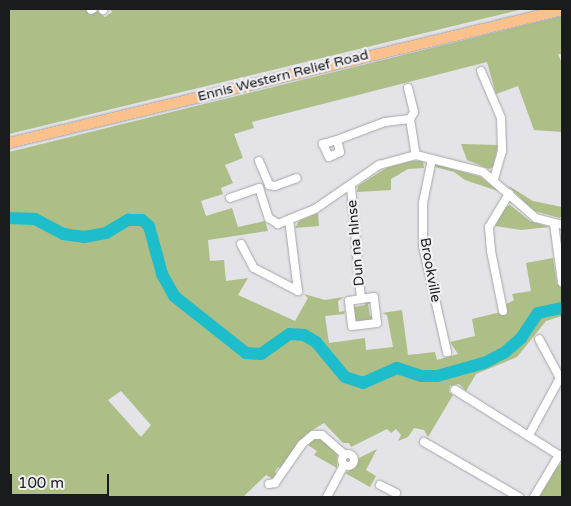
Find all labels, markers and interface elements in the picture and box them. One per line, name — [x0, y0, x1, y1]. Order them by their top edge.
street label: Ennis Western Relief Road — [196, 47, 370, 105]
street label: Dun na hInse — [344, 199, 368, 287]
street label: Brookville — [416, 236, 444, 304]
scale bar — [12, 464, 111, 496]
text: 100 m — [18, 474, 64, 492]

